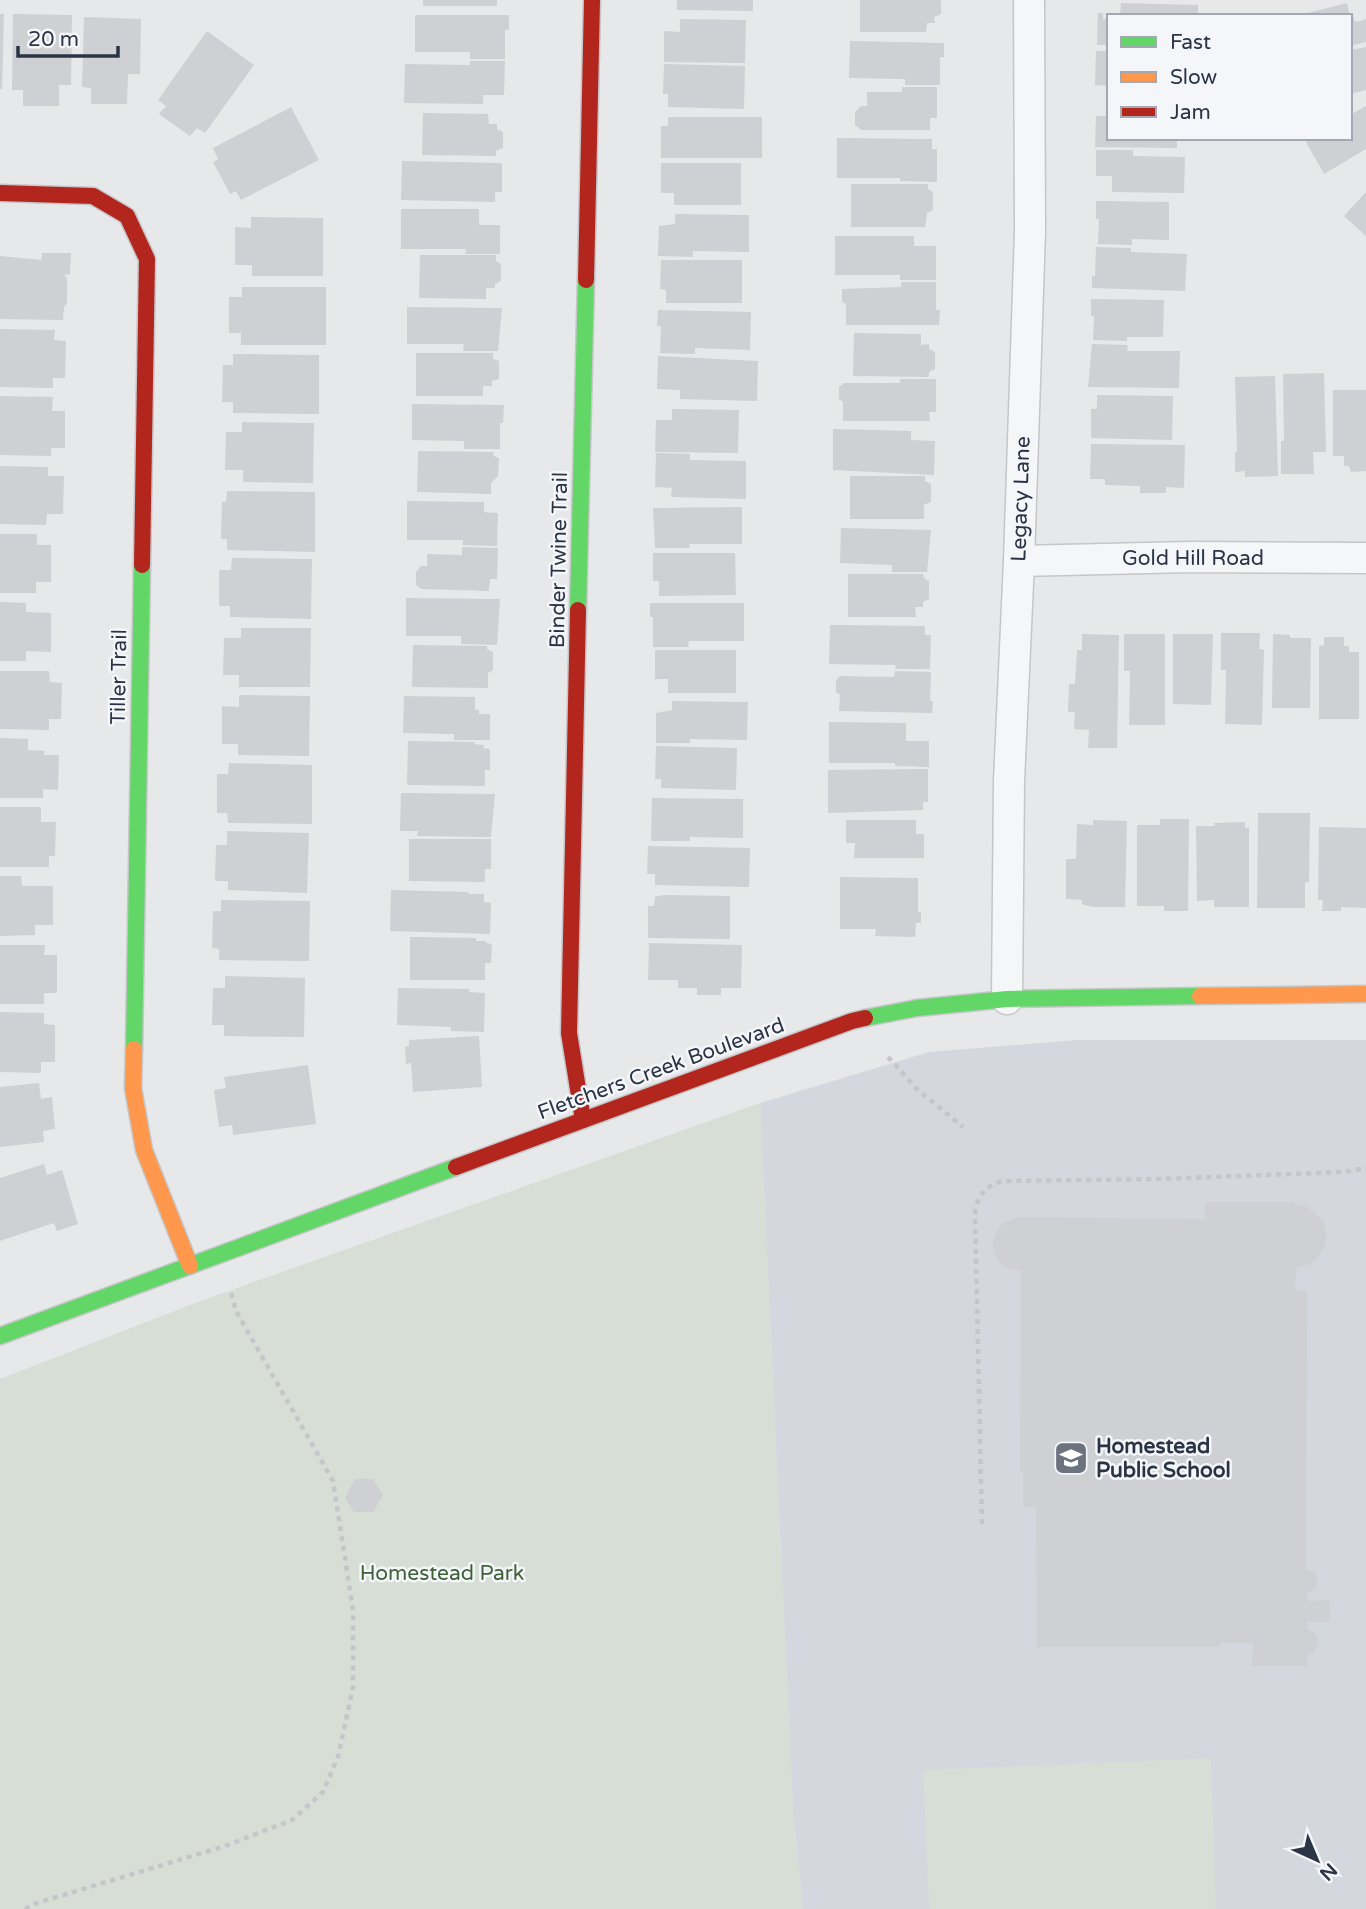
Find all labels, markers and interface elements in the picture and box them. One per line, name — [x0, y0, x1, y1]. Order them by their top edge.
scale bar — [18, 14, 117, 58]
legend — [1107, 14, 1352, 140]
text: 20 m — [28, 27, 79, 52]
text: Fast — [1170, 30, 1211, 55]
text: Slow — [1170, 65, 1218, 90]
text: Jam — [1170, 100, 1211, 125]
street label: Legacy Lane — [1006, 436, 1036, 562]
street label: Binder Twine Trail — [545, 472, 573, 648]
street label: Gold Hill Road — [1122, 546, 1264, 571]
street label: Tiller Trail — [106, 629, 132, 725]
street label: Fletchers Creek Boulevard — [534, 1013, 788, 1125]
place label: Homestead Public School — [1096, 1434, 1231, 1483]
school or university icon: Homestead Public School — [1052, 1439, 1090, 1477]
park label: Homestead Park — [360, 1561, 524, 1586]
north arrow — [1282, 1825, 1352, 1895]
text: N — [1315, 1858, 1341, 1885]

